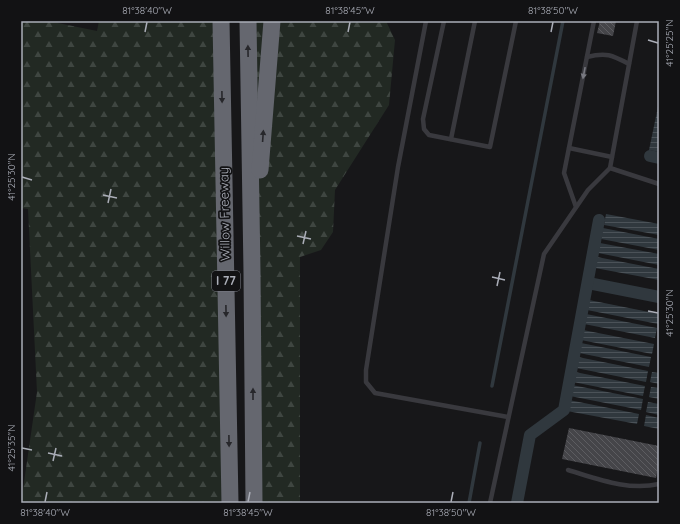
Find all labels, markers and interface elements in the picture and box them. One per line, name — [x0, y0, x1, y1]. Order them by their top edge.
text: 81°38'40"W — [122, 4, 172, 17]
text: 81°38'45"W — [325, 4, 375, 17]
text: 81°38'50"W — [528, 4, 578, 17]
text: 41°25'25"N — [663, 19, 676, 67]
one-way arrow — [245, 44, 251, 57]
one-way arrow — [580, 67, 586, 79]
one-way arrow — [219, 91, 225, 104]
one-way arrow — [259, 130, 266, 142]
text: 41°25'30"N — [5, 153, 18, 201]
street label: Willow Freeway — [215, 167, 233, 261]
road number: I 77 — [212, 271, 240, 291]
text: 41°25'30"N — [663, 289, 676, 337]
one-way arrow — [223, 305, 229, 318]
one-way arrow — [250, 387, 256, 400]
text: 41°25'35"N — [5, 425, 18, 471]
one-way arrow — [226, 435, 232, 448]
text: 81°38'40"W — [20, 506, 70, 519]
text: 81°38'45"W — [223, 506, 273, 519]
text: 81°38'50"W — [426, 506, 476, 519]

